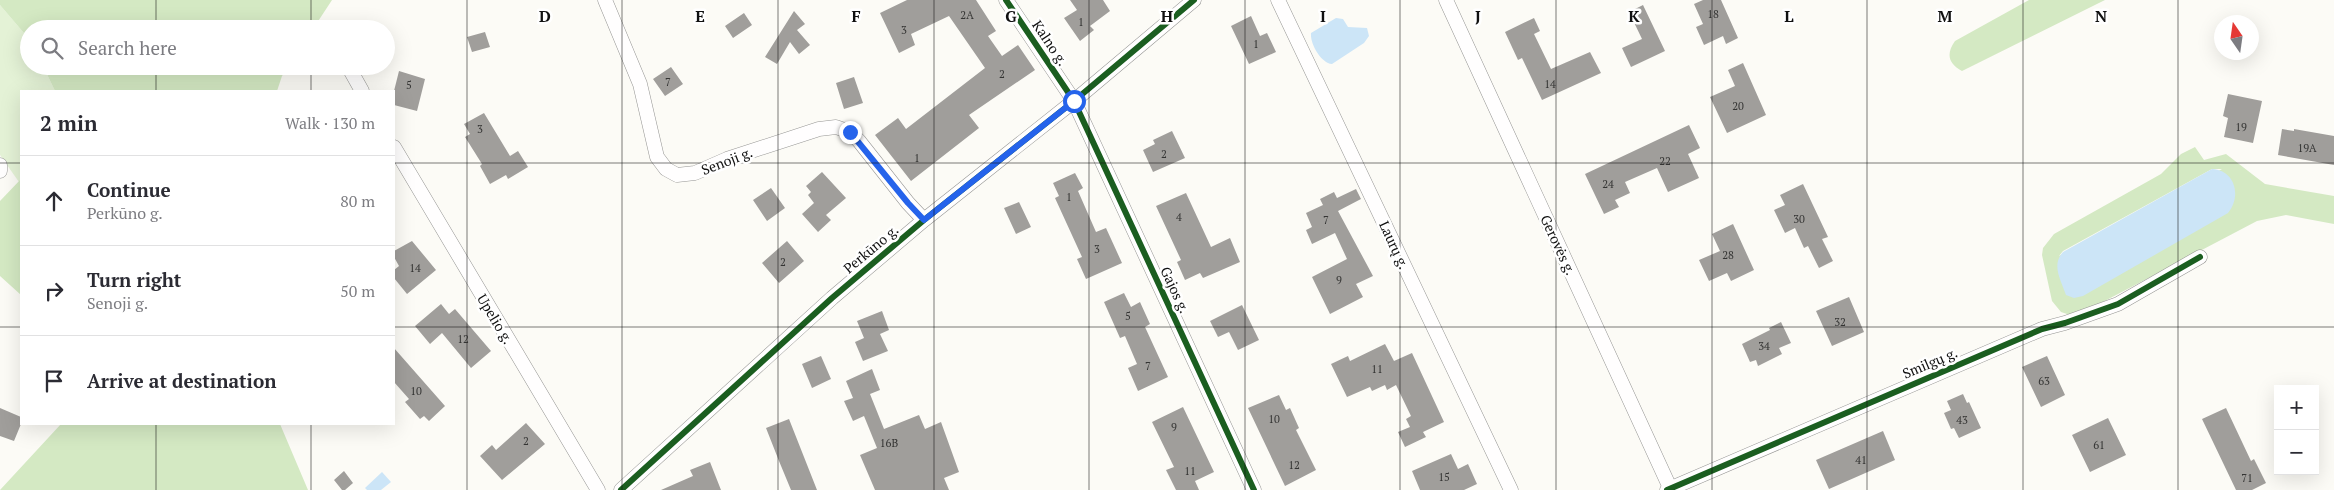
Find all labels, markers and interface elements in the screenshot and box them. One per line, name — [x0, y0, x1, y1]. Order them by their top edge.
text: D — [539, 5, 551, 27]
text: E — [695, 5, 705, 27]
text: F — [851, 5, 861, 27]
text: G — [1005, 5, 1017, 27]
text: H — [1161, 5, 1173, 27]
text: I — [1320, 5, 1326, 27]
text: J — [1475, 5, 1481, 27]
text: K — [1628, 5, 1640, 27]
text: L — [1784, 5, 1794, 27]
text: M — [1938, 5, 1953, 27]
text: N — [2095, 5, 2107, 27]
house number: 18 — [1707, 7, 1719, 21]
house number: 2A — [960, 8, 974, 22]
house number: 1 — [1078, 15, 1084, 29]
north arrow — [2214, 15, 2259, 60]
street label: Kalno g. — [1028, 16, 1073, 69]
search box — [20, 20, 395, 75]
house number: 3 — [901, 23, 907, 37]
icon: search — [38, 34, 66, 62]
text: Search here — [78, 35, 177, 60]
house number: 1 — [1253, 37, 1259, 51]
house number: 2 — [999, 67, 1005, 81]
house number: 7 — [665, 75, 671, 89]
house number: 14 — [1544, 77, 1556, 91]
house number: 5 — [406, 78, 412, 92]
route start — [1063, 90, 1086, 113]
house number: 20 — [1732, 99, 1744, 113]
text: 2 min — [40, 109, 97, 137]
text: Walk · 130 m — [285, 112, 375, 134]
house number: 19 — [2235, 120, 2247, 134]
route end — [839, 121, 862, 144]
house number: 3 — [477, 122, 483, 136]
house number: 19A — [2297, 141, 2317, 155]
street label: Senoji g. — [698, 142, 755, 179]
house number: 2 — [1161, 147, 1167, 161]
house number: 1 — [914, 151, 920, 165]
house number: 22 — [1659, 154, 1671, 168]
text: Continue — [87, 177, 171, 202]
house number: 24 — [1602, 177, 1614, 191]
icon: ahead — [40, 187, 68, 215]
text: 80 m — [340, 190, 375, 212]
house number: 1 — [1066, 190, 1072, 204]
text: Perkūno g. — [87, 202, 163, 224]
house number: 4 — [1176, 210, 1182, 224]
street label: Gerovės g. — [1536, 212, 1581, 278]
house number: 30 — [1793, 212, 1805, 226]
house number: 7 — [1323, 213, 1329, 227]
street label: Laurų g. — [1375, 218, 1414, 272]
street label: Perkūno g. — [839, 220, 902, 277]
house number: 3 — [1094, 242, 1100, 256]
house number: 28 — [1722, 248, 1734, 262]
house number: 2 — [780, 255, 786, 269]
house number: 14 — [409, 261, 421, 275]
street label: Gajos g. — [1156, 263, 1194, 316]
text: Turn right — [87, 267, 181, 292]
house number: 9 — [1336, 273, 1342, 287]
icon: right — [40, 277, 68, 305]
text: 50 m — [340, 280, 375, 302]
street label: Upelio g. — [473, 290, 518, 347]
text: Senoji g. — [87, 292, 148, 314]
house number: 5 — [1125, 309, 1131, 323]
house number: 32 — [1834, 315, 1846, 329]
house number: 12 — [457, 332, 469, 346]
house number: 34 — [1758, 339, 1770, 353]
street label: Smilgų g. — [1899, 342, 1960, 383]
house number: 7 — [1145, 359, 1151, 373]
house number: 11 — [1371, 362, 1383, 376]
icon: arrive — [40, 367, 68, 395]
text: Arrive at destination — [87, 368, 276, 393]
house number: 63 — [2038, 374, 2050, 388]
house number: 10 — [410, 384, 422, 398]
map controls — [2274, 385, 2319, 475]
button: + — [2274, 385, 2319, 430]
house number: 10 — [1268, 412, 1280, 426]
house number: 43 — [1956, 413, 1968, 427]
house number: 9 — [1171, 420, 1177, 434]
button: − — [2274, 430, 2319, 475]
house number: 2 — [523, 434, 529, 448]
house number: 16B — [880, 436, 898, 450]
house number: 61 — [2093, 438, 2105, 452]
house number: 41 — [1855, 453, 1867, 467]
house number: 12 — [1288, 458, 1300, 472]
house number: 11 — [1184, 464, 1196, 478]
house number: 15 — [1438, 470, 1450, 484]
house number: 71 — [2241, 471, 2253, 485]

